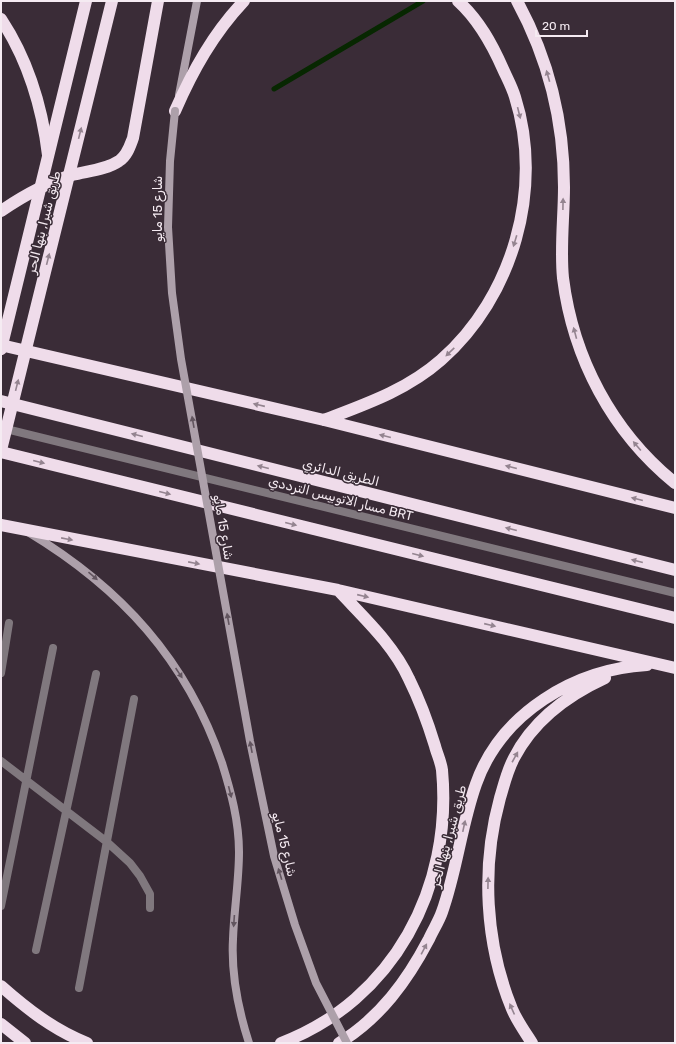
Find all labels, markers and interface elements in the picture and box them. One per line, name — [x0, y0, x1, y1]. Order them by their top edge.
scale bar — [536, 12, 587, 38]
text: 20 m — [542, 19, 570, 33]
one-way arrow — [545, 70, 551, 82]
one-way arrow — [516, 107, 522, 119]
one-way arrow — [77, 126, 83, 139]
street label: طريق شبرا, بنها الحر — [23, 169, 64, 276]
street label: شارع 15 مايو — [150, 176, 167, 242]
one-way arrow — [560, 198, 567, 210]
one-way arrow — [512, 236, 518, 248]
one-way arrow — [46, 253, 52, 265]
one-way arrow — [571, 327, 577, 339]
one-way arrow — [445, 347, 454, 356]
one-way arrow — [14, 379, 20, 391]
one-way arrow — [252, 402, 265, 408]
one-way arrow — [189, 416, 195, 429]
one-way arrow — [130, 432, 142, 438]
one-way arrow — [379, 432, 391, 438]
one-way arrow — [632, 441, 641, 451]
street label: الطريق الدائري — [300, 456, 381, 491]
one-way arrow — [33, 459, 45, 465]
one-way arrow — [257, 464, 269, 470]
one-way arrow — [505, 464, 517, 470]
street label: مسار الاتوبيس الترددي BRT — [266, 473, 415, 526]
one-way arrow — [159, 490, 171, 496]
street label: شارع 15 مايو — [208, 493, 237, 562]
one-way arrow — [631, 495, 643, 501]
one-way arrow — [285, 521, 298, 527]
one-way arrow — [505, 526, 517, 532]
one-way arrow — [60, 536, 73, 542]
one-way arrow — [411, 552, 424, 558]
one-way arrow — [631, 557, 643, 563]
one-way arrow — [188, 560, 200, 566]
one-way arrow — [88, 572, 98, 581]
one-way arrow — [357, 593, 369, 599]
one-way arrow — [225, 613, 231, 625]
one-way arrow — [484, 622, 496, 628]
one-way arrow — [175, 668, 183, 678]
one-way arrow — [248, 741, 254, 753]
one-way arrow — [512, 751, 519, 763]
street label: طريق شبرا, بنها الحر — [427, 783, 470, 890]
one-way arrow — [228, 786, 234, 798]
street label: شارع 15 مايو — [267, 810, 300, 879]
one-way arrow — [462, 820, 468, 832]
one-way arrow — [277, 868, 283, 880]
one-way arrow — [485, 876, 491, 889]
one-way arrow — [231, 915, 237, 928]
one-way arrow — [420, 943, 427, 954]
one-way arrow — [509, 1003, 515, 1015]

